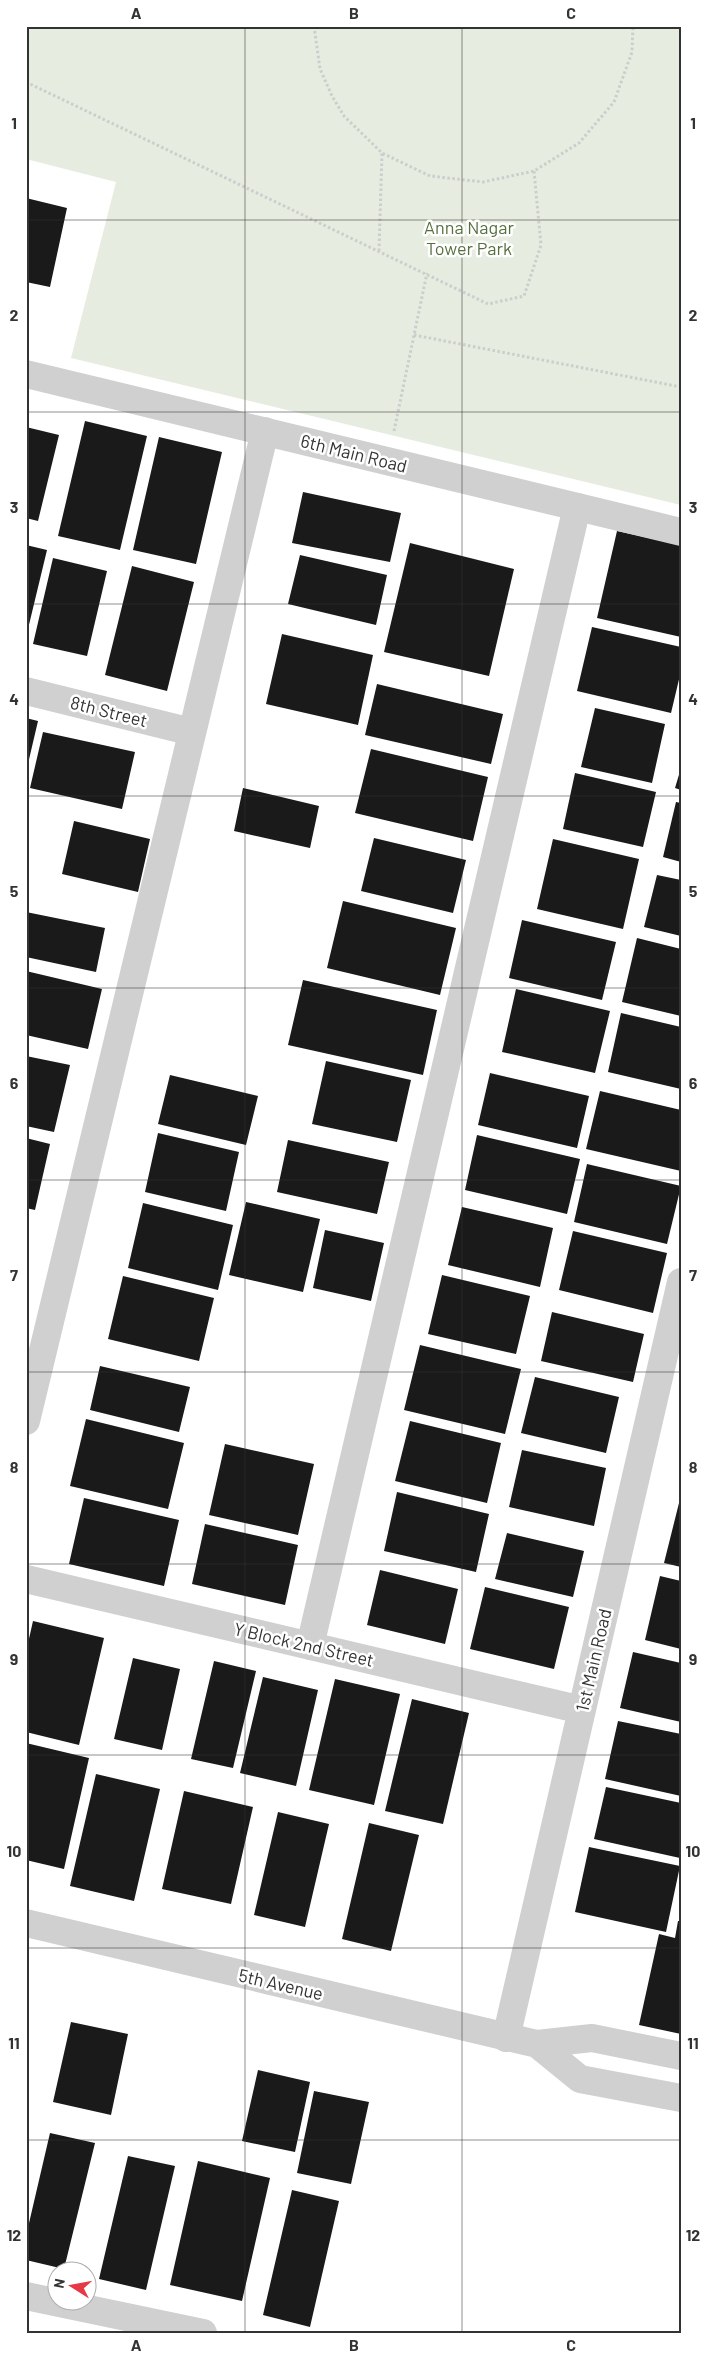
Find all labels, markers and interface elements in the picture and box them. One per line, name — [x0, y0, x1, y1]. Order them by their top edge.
text: A — [131, 3, 142, 22]
text: B — [349, 3, 359, 22]
text: C — [566, 3, 576, 22]
text: 1 — [11, 113, 17, 132]
text: 1 — [690, 113, 696, 132]
park label: Anna Nagar Tower Park — [424, 216, 514, 259]
text: 2 — [10, 305, 19, 324]
text: 2 — [689, 305, 698, 324]
street label: 6th Main Road — [299, 429, 409, 477]
text: 3 — [10, 497, 18, 516]
text: 3 — [689, 497, 697, 516]
text: 4 — [9, 689, 19, 708]
text: 4 — [688, 689, 698, 708]
street label: 8th Street — [68, 691, 150, 731]
text: 5 — [10, 881, 19, 900]
text: 5 — [689, 881, 698, 900]
text: 6 — [10, 1073, 19, 1092]
text: 6 — [689, 1073, 698, 1092]
text: 7 — [10, 1265, 18, 1284]
text: 7 — [689, 1265, 697, 1284]
text: 8 — [10, 1457, 19, 1476]
text: 8 — [689, 1457, 698, 1476]
street label: 1st Main Road — [570, 1606, 616, 1714]
street label: Y Block 2nd Street — [232, 1617, 376, 1671]
text: 9 — [10, 1649, 18, 1668]
text: 9 — [689, 1649, 697, 1668]
text: 10 — [7, 1841, 21, 1860]
text: 10 — [686, 1841, 700, 1860]
street label: 5th Avenue — [236, 1964, 326, 2004]
text: 11 — [8, 2033, 20, 2052]
text: 11 — [687, 2033, 699, 2052]
text: 12 — [7, 2225, 21, 2244]
text: 12 — [686, 2225, 700, 2244]
north arrow — [48, 2262, 98, 2312]
text: N — [50, 2277, 68, 2290]
text: A — [131, 2335, 142, 2354]
text: B — [349, 2335, 359, 2354]
text: C — [566, 2335, 576, 2354]

